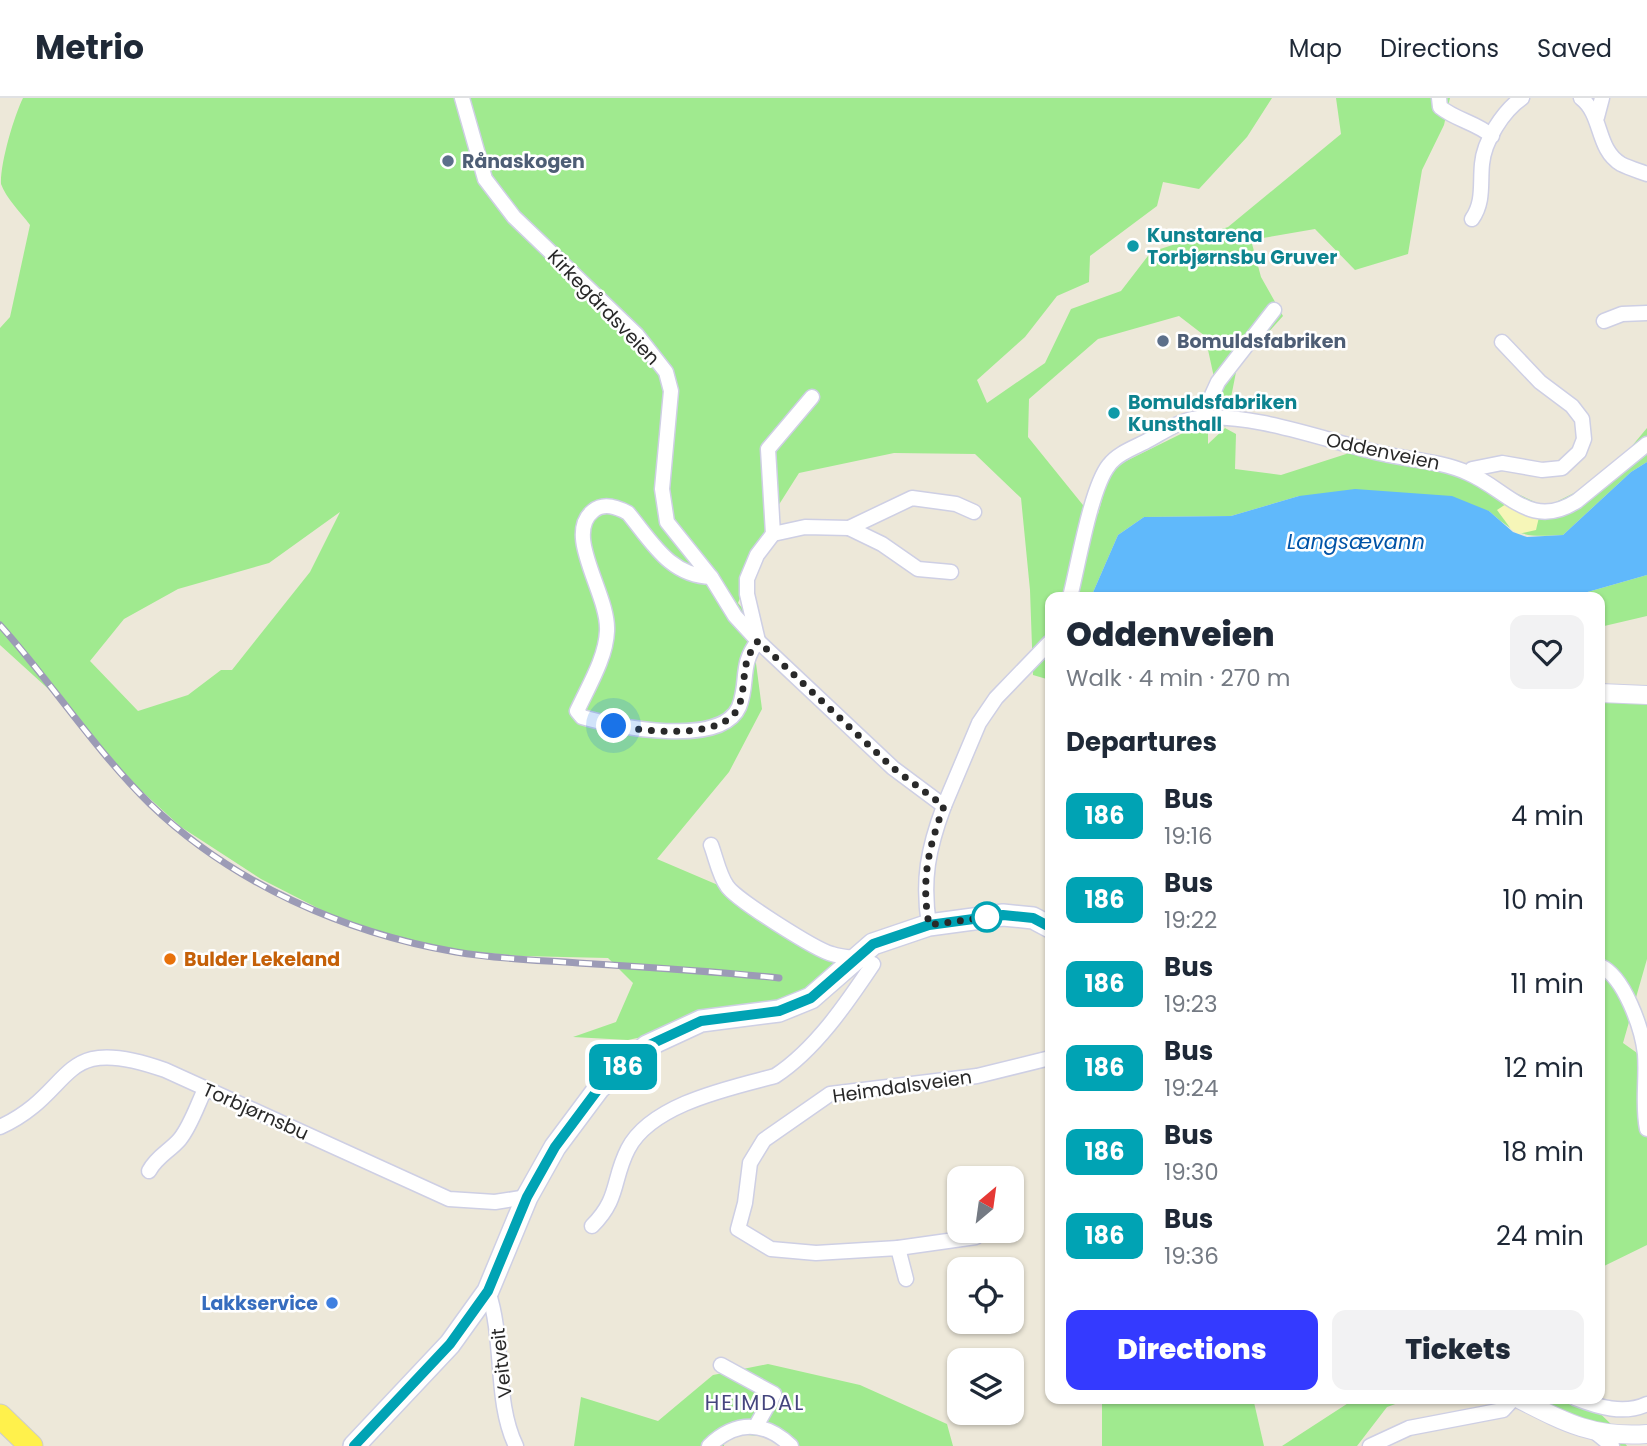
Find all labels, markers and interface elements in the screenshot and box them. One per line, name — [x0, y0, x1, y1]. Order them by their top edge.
text: Metrio — [35, 24, 144, 71]
text: Map — [1289, 32, 1342, 65]
text: Directions — [1380, 32, 1499, 65]
text: Saved — [1537, 32, 1612, 65]
place label: Rånaskogen — [462, 148, 585, 175]
marker: Rånaskogen — [440, 153, 456, 169]
place label: Kunstarena Torbjørnsbu Gruver — [1147, 222, 1337, 271]
marker: Kunstarena Torbjørnsbu Gruver — [1125, 238, 1141, 254]
street label: Kirkegårdsveien — [541, 244, 666, 371]
place label: Bomuldsfabriken — [1177, 328, 1346, 355]
marker: Bomuldsfabriken — [1155, 333, 1171, 349]
place label: Bomuldsfabriken Kunsthall — [1128, 389, 1297, 438]
marker: Bomuldsfabriken Kunsthall — [1106, 405, 1122, 421]
street label: Oddenveien — [1324, 426, 1442, 477]
water label: Langsævann — [1287, 527, 1425, 556]
text: Oddenveien — [1066, 611, 1275, 658]
button: heart — [1510, 615, 1584, 689]
text: Walk · 4 min · 270 m — [1066, 662, 1291, 694]
your location — [596, 708, 631, 743]
text: Departures — [1066, 724, 1217, 760]
text: Bus — [1164, 781, 1213, 817]
text: 4 min — [1511, 798, 1584, 834]
text: 186 — [1085, 799, 1124, 832]
text: 19:16 — [1164, 820, 1213, 852]
text: Bus — [1164, 865, 1213, 901]
text: 10 min — [1503, 882, 1584, 918]
text: 186 — [1085, 883, 1124, 916]
unlabelled marker — [972, 902, 1002, 932]
text: 19:22 — [1164, 904, 1217, 936]
place label: Bulder Lekeland — [184, 946, 340, 973]
text: Bus — [1164, 949, 1213, 985]
marker: Bulder Lekeland — [162, 951, 178, 967]
text: 11 min — [1511, 966, 1584, 1002]
text: 186 — [1085, 967, 1124, 1000]
text: 19:23 — [1164, 988, 1218, 1020]
text: Bus — [1164, 1033, 1213, 1069]
line badge: 186 — [583, 1044, 663, 1090]
text: 186 — [603, 1050, 643, 1083]
text: 12 min — [1504, 1050, 1584, 1086]
text: 186 — [1085, 1051, 1124, 1084]
street label: Heimdalsveien — [831, 1063, 974, 1110]
text: 19:24 — [1164, 1072, 1218, 1104]
street label: Torbjørnsbu — [198, 1076, 313, 1147]
text: Bus — [1164, 1117, 1213, 1153]
text: 18 min — [1503, 1134, 1584, 1170]
text: 186 — [1085, 1135, 1124, 1168]
text: 19:30 — [1164, 1156, 1219, 1188]
north arrow — [947, 1166, 1024, 1242]
map controls — [947, 1166, 1024, 1425]
text: Bus — [1164, 1201, 1213, 1237]
text: 24 min — [1496, 1218, 1584, 1254]
text: 186 — [1085, 1219, 1124, 1252]
text: 19:36 — [1164, 1240, 1219, 1272]
button: locate — [947, 1257, 1024, 1334]
place label: Lakkservice — [201, 1290, 318, 1317]
marker: Lakkservice — [324, 1295, 340, 1311]
button: Directions — [1066, 1310, 1318, 1390]
button: Tickets — [1332, 1310, 1584, 1390]
street label: Veitveit — [484, 1327, 519, 1399]
button: layers — [947, 1348, 1024, 1425]
district label: HEIMDAL — [705, 1388, 805, 1417]

